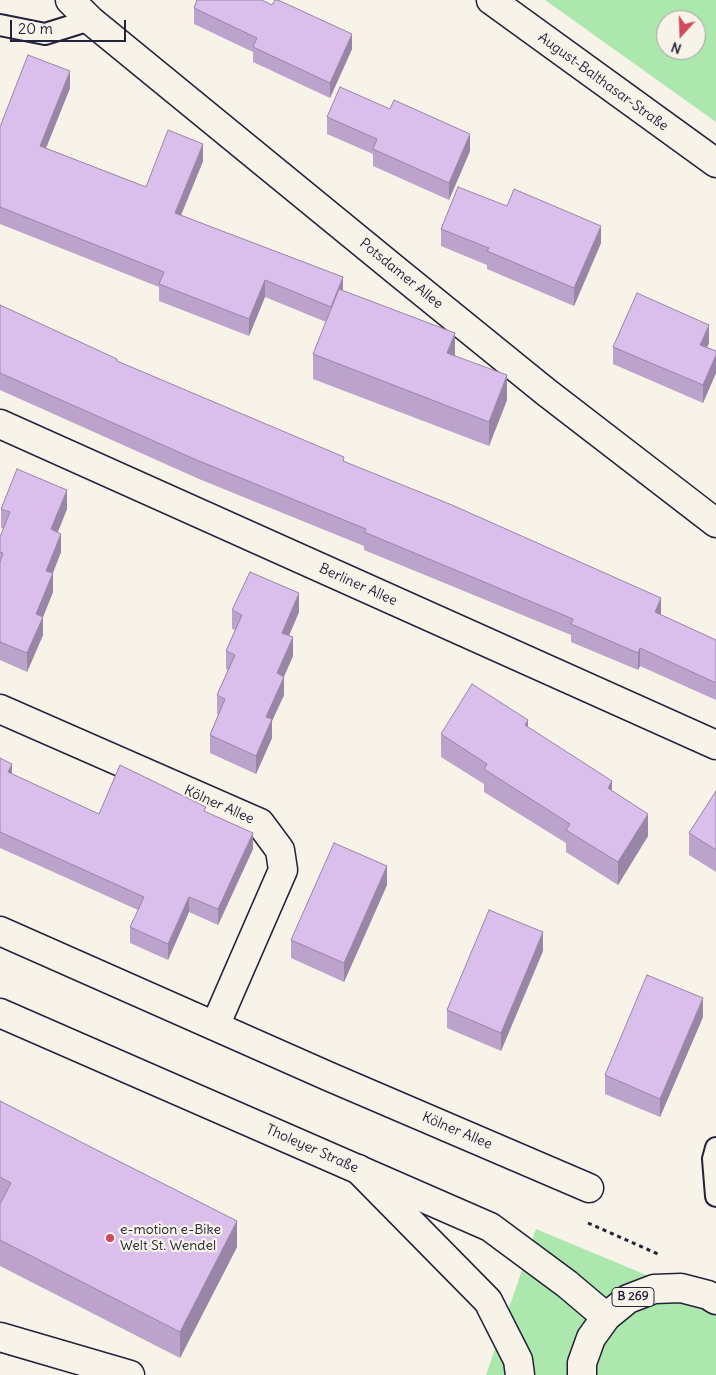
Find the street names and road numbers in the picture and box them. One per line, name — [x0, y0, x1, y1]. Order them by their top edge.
street label: August-Balthasar-Straße — [535, 29, 671, 135]
street label: Potsdamer Allee — [356, 235, 446, 313]
street label: Berliner Allee — [316, 560, 400, 610]
street label: Kölner Allee — [182, 782, 256, 828]
street label: Kölner Allee — [419, 1109, 495, 1153]
street label: Tholeyer Straße — [263, 1121, 361, 1177]
road number: B 269 — [612, 1288, 654, 1306]

